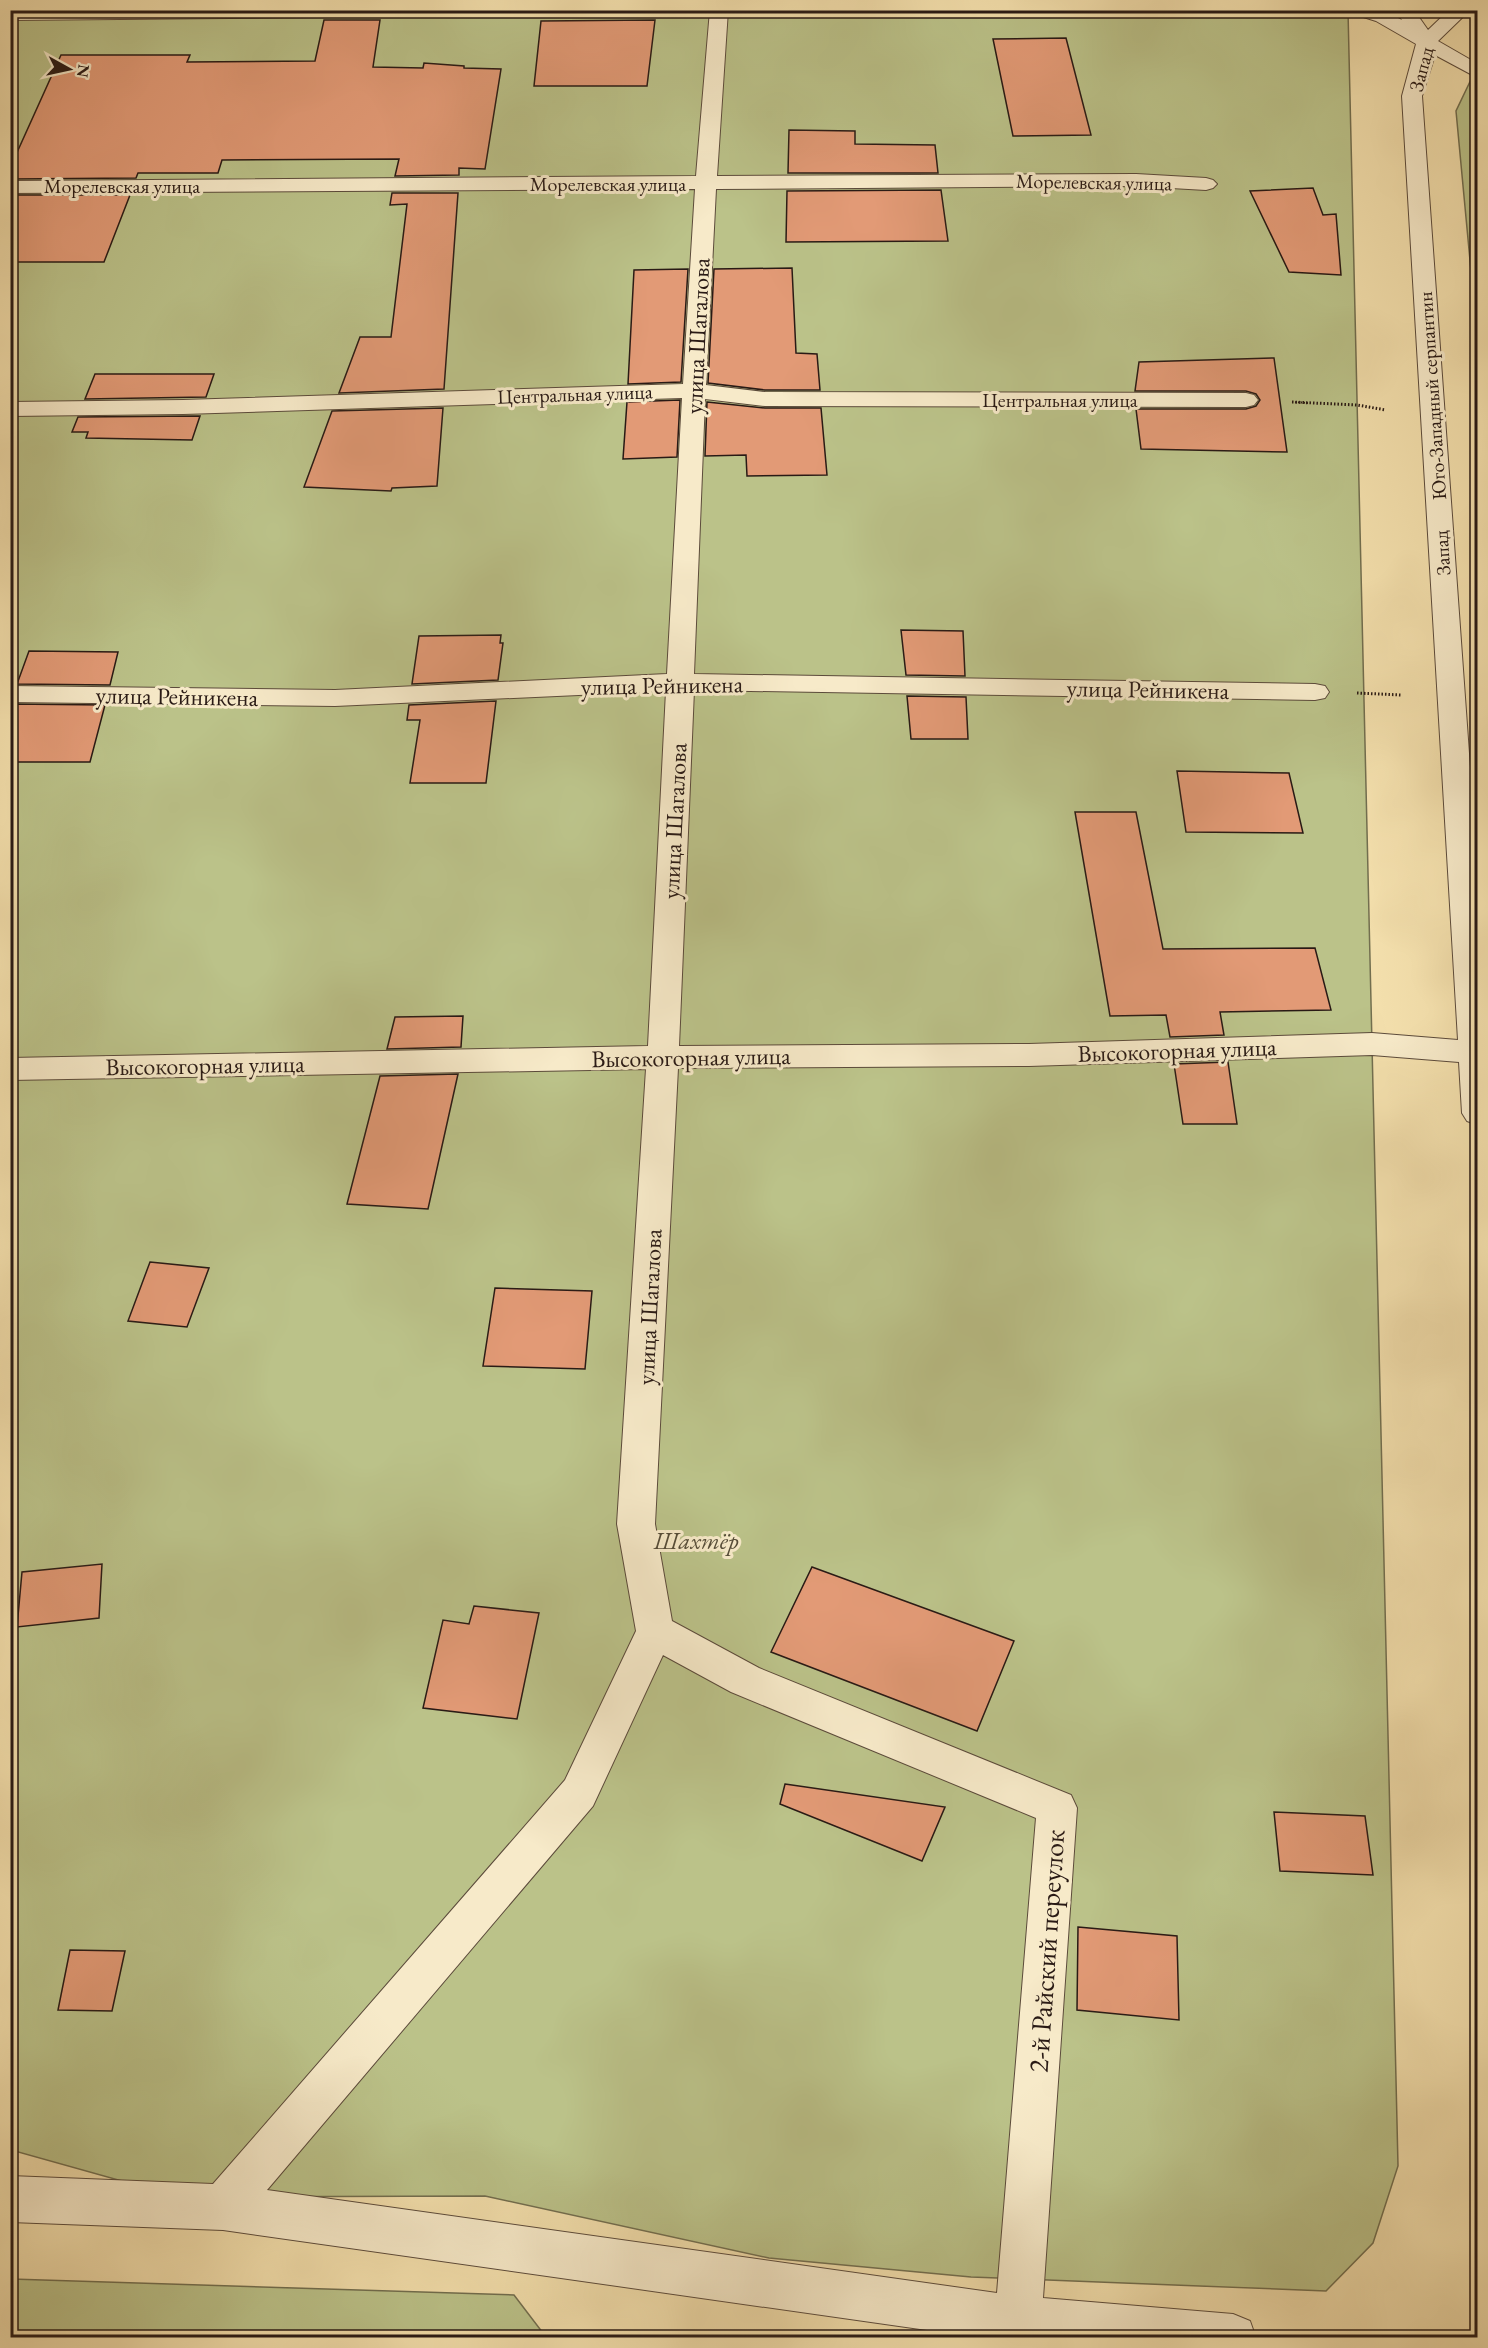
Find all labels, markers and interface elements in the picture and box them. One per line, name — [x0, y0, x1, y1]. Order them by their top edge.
north arrow — [39, 39, 99, 99]
street label: Запад — [1403, 44, 1439, 94]
text: N — [72, 63, 95, 79]
street label: Морелевская улица — [1016, 168, 1172, 196]
street label: Морелевская улица — [530, 171, 686, 197]
street label: Морелевская улица — [44, 173, 200, 199]
street label: улица Шагалова — [677, 257, 717, 415]
street label: Юго-Западный серпантин — [1412, 291, 1452, 501]
street label: Центральная улица — [497, 378, 653, 410]
street label: Центральная улица — [982, 387, 1138, 413]
street label: Запад — [1427, 529, 1457, 577]
street label: улица Рейникена — [580, 668, 744, 702]
street label: улица Рейникена — [1066, 672, 1230, 706]
street label: улица Рейникена — [95, 679, 259, 713]
street label: улица Шагалова — [654, 742, 694, 900]
street label: Высокогорная улица — [1077, 1031, 1278, 1069]
street label: Высокогорная улица — [591, 1040, 791, 1074]
street label: Высокогорная улица — [105, 1048, 305, 1082]
street label: улица Шагалова — [629, 1228, 669, 1386]
park label: Шахтёр — [653, 1525, 739, 1556]
street label: 2-й Райский переулок — [1020, 1828, 1072, 2074]

